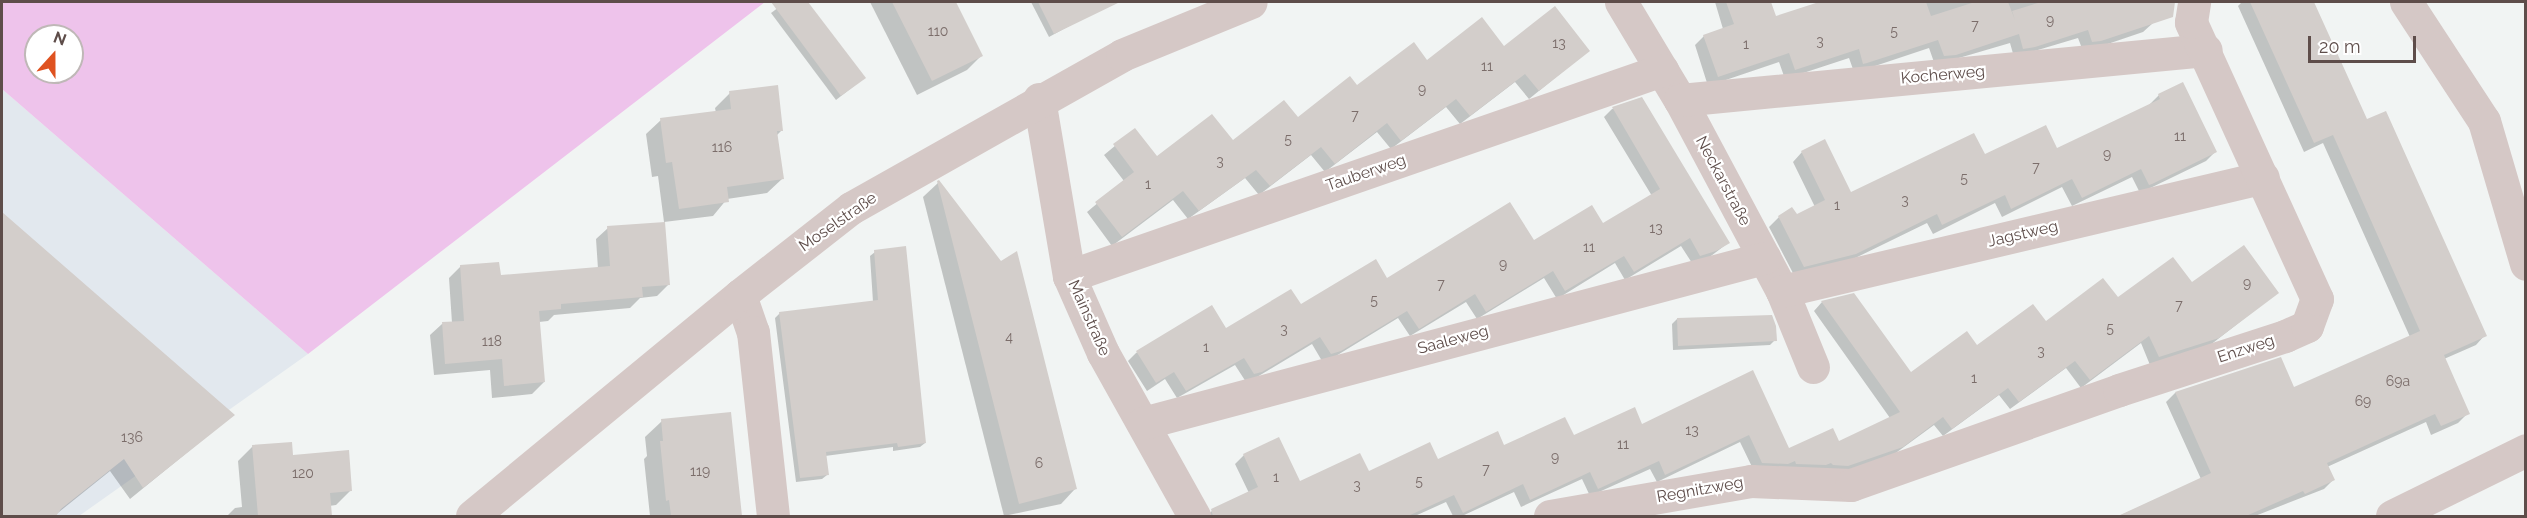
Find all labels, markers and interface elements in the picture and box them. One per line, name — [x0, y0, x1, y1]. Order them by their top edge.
house number: 9 — [2046, 12, 2054, 28]
house number: 7 — [1971, 17, 1979, 33]
house number: 110 — [928, 23, 948, 39]
house number: 5 — [1890, 23, 1898, 39]
north arrow — [24, 24, 84, 84]
scale bar — [2311, 24, 2419, 62]
text: N — [51, 28, 69, 50]
house number: 3 — [1816, 33, 1824, 49]
house number: 13 — [1552, 35, 1566, 51]
house number: 1 — [1743, 36, 1749, 52]
text: 20 m — [2319, 36, 2361, 57]
house number: 11 — [1481, 58, 1493, 74]
street label: Kocherweg — [1900, 62, 1986, 88]
house number: 9 — [1418, 81, 1426, 97]
house number: 7 — [1351, 107, 1359, 123]
house number: 11 — [2174, 128, 2186, 144]
house number: 5 — [1284, 131, 1292, 147]
street label: Neckarstraße — [1691, 133, 1755, 229]
house number: 116 — [712, 139, 732, 155]
house number: 9 — [2103, 146, 2111, 162]
street label: Tauberweg — [1324, 150, 1408, 196]
house number: 3 — [1216, 153, 1224, 169]
house number: 7 — [2032, 159, 2040, 175]
house number: 5 — [1960, 170, 1968, 186]
house number: 1 — [1145, 176, 1151, 192]
street label: Moselstraße — [795, 188, 881, 256]
house number: 3 — [1901, 192, 1909, 208]
house number: 1 — [1834, 197, 1840, 213]
street label: Jagstweg — [1986, 217, 2060, 251]
house number: 13 — [1649, 220, 1663, 236]
house number: 11 — [1583, 239, 1595, 255]
house number: 9 — [1499, 256, 1507, 272]
house number: 9 — [2243, 275, 2251, 291]
house number: 7 — [1437, 276, 1445, 292]
street label: Mainstraße — [1064, 277, 1114, 359]
house number: 5 — [1370, 292, 1378, 308]
house number: 7 — [2175, 297, 2183, 313]
house number: 5 — [2106, 320, 2114, 336]
house number: 3 — [1280, 321, 1288, 337]
street label: Saaleweg — [1415, 321, 1491, 359]
house number: 4 — [1005, 329, 1013, 345]
street label: Enzweg — [2215, 331, 2277, 367]
house number: 118 — [482, 333, 502, 349]
house number: 1 — [1203, 339, 1209, 355]
house number: 3 — [2037, 343, 2045, 359]
house number: 1 — [1971, 370, 1977, 386]
house number: 69a — [2386, 373, 2410, 389]
house number: 69 — [2355, 393, 2371, 409]
house number: 13 — [1685, 422, 1699, 438]
house number: 136 — [121, 429, 143, 445]
house number: 11 — [1617, 436, 1629, 452]
house number: 9 — [1551, 449, 1559, 465]
house number: 6 — [1035, 455, 1043, 471]
house number: 7 — [1482, 461, 1490, 477]
house number: 119 — [690, 463, 710, 479]
house number: 120 — [292, 465, 314, 481]
house number: 1 — [1273, 469, 1279, 485]
house number: 5 — [1415, 473, 1423, 489]
street label: Regnitzweg — [1655, 473, 1745, 507]
house number: 3 — [1353, 477, 1361, 493]

